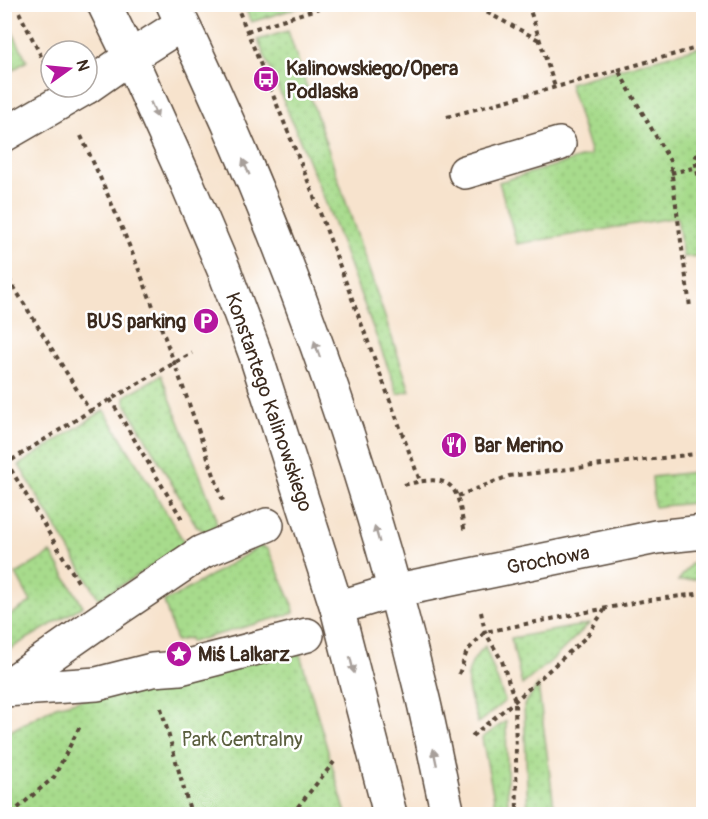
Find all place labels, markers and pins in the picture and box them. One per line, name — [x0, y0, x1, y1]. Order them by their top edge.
place label: Kalinowskiego/Opera Podlaska — [286, 56, 458, 104]
bus stop icon: Kalinowskiego/Opera Podlaska — [251, 64, 281, 94]
parking icon: BUS parking — [191, 306, 221, 336]
place label: BUS parking — [86, 309, 186, 334]
restaurant icon: Bar Merino — [439, 430, 469, 460]
place label: Bar Merino — [474, 433, 564, 458]
place icon: Miś Lalkarz — [164, 639, 194, 669]
place label: Miś Lalkarz — [198, 642, 290, 667]

